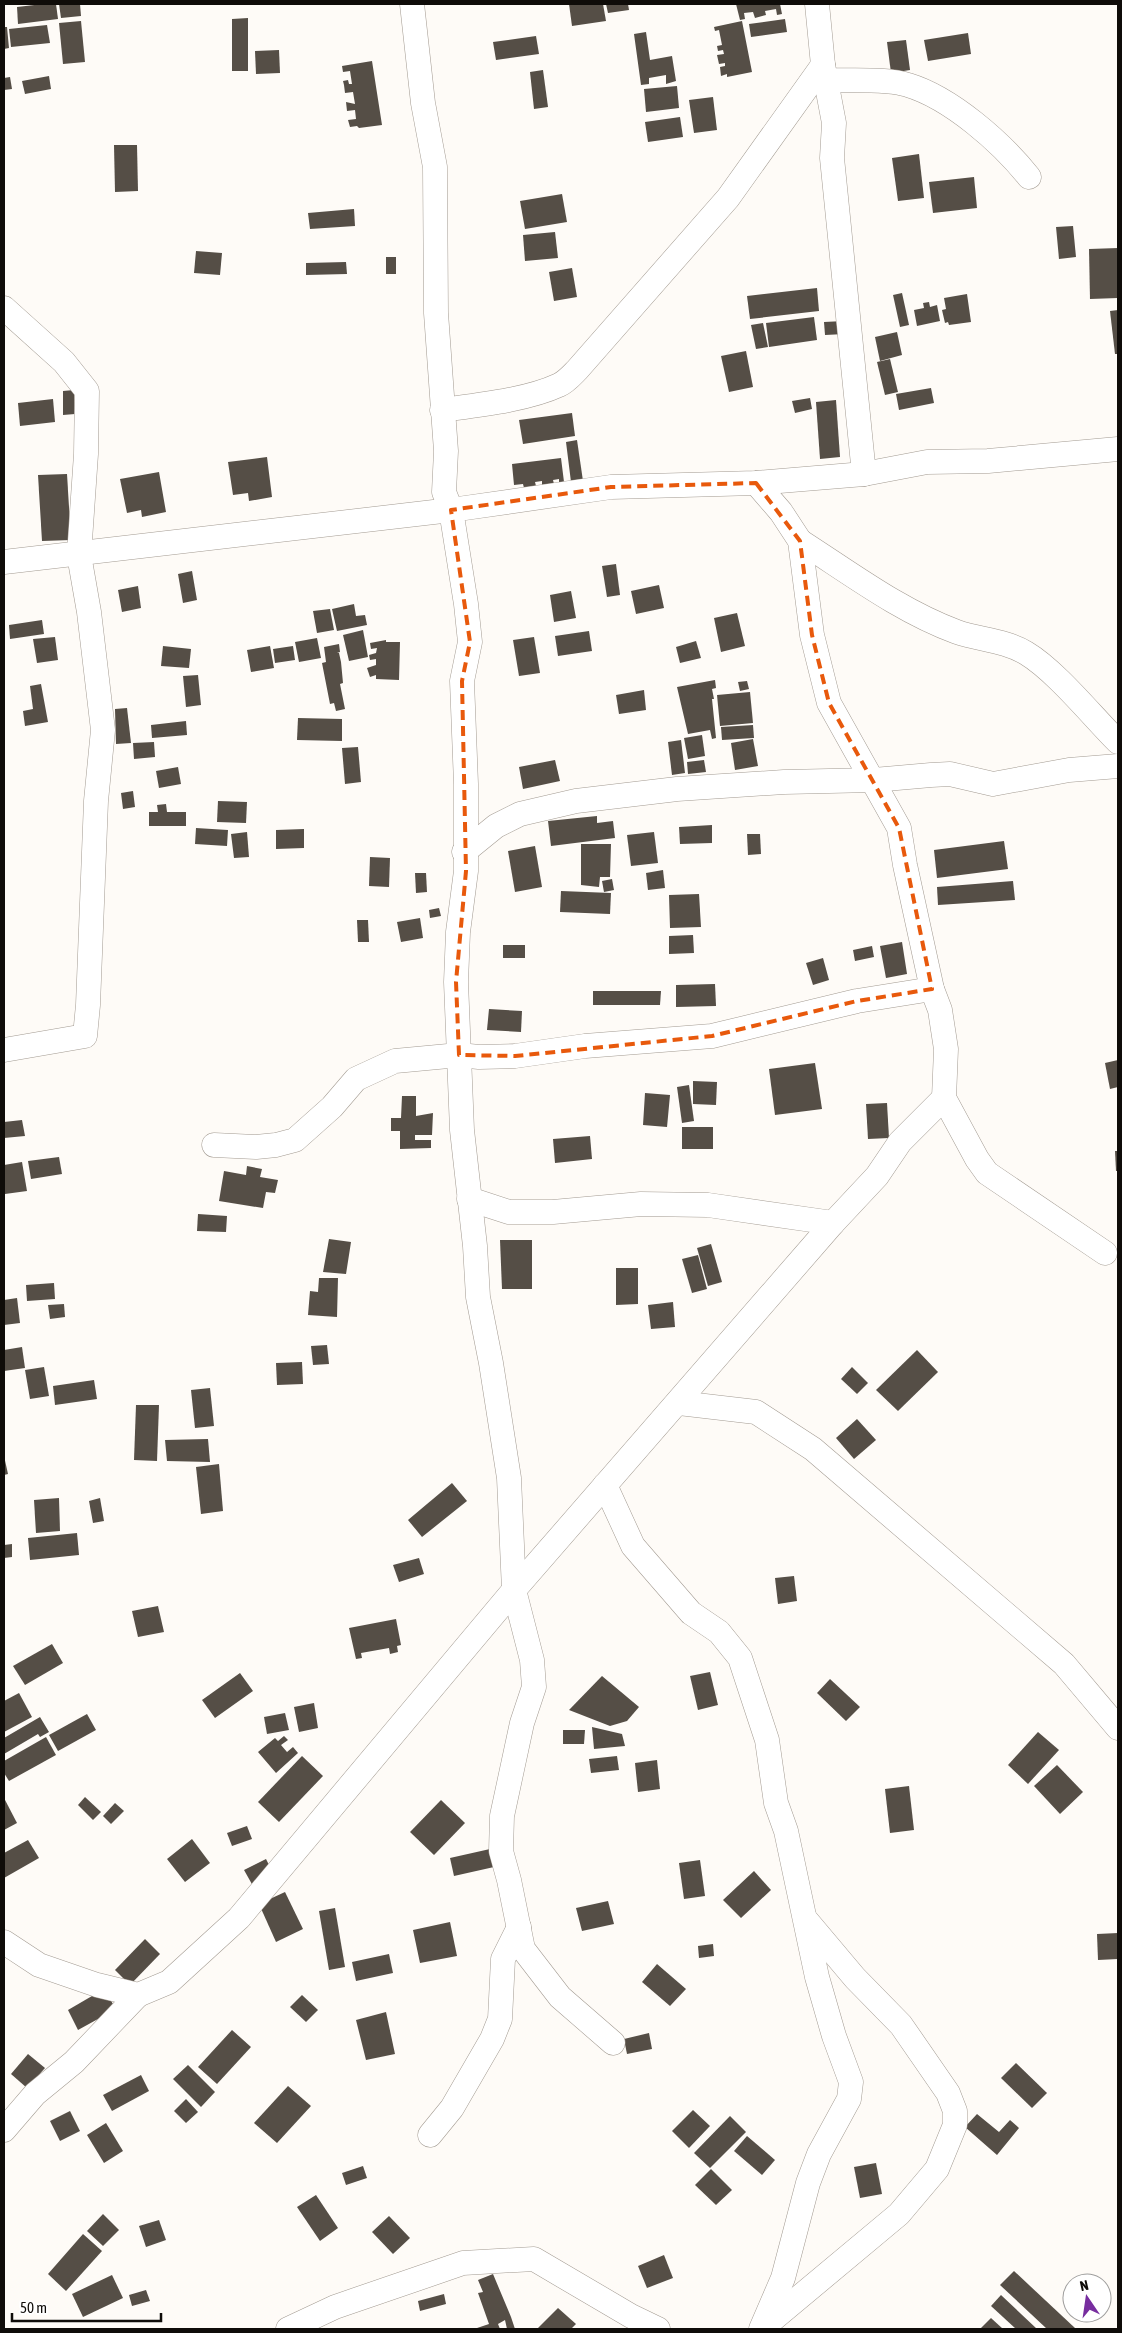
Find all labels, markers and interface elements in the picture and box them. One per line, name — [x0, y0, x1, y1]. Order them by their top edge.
north arrow — [1062, 2273, 1112, 2323]
text: N — [1078, 2277, 1090, 2294]
scale bar — [12, 2290, 161, 2322]
text: 50 m — [20, 2299, 47, 2316]

